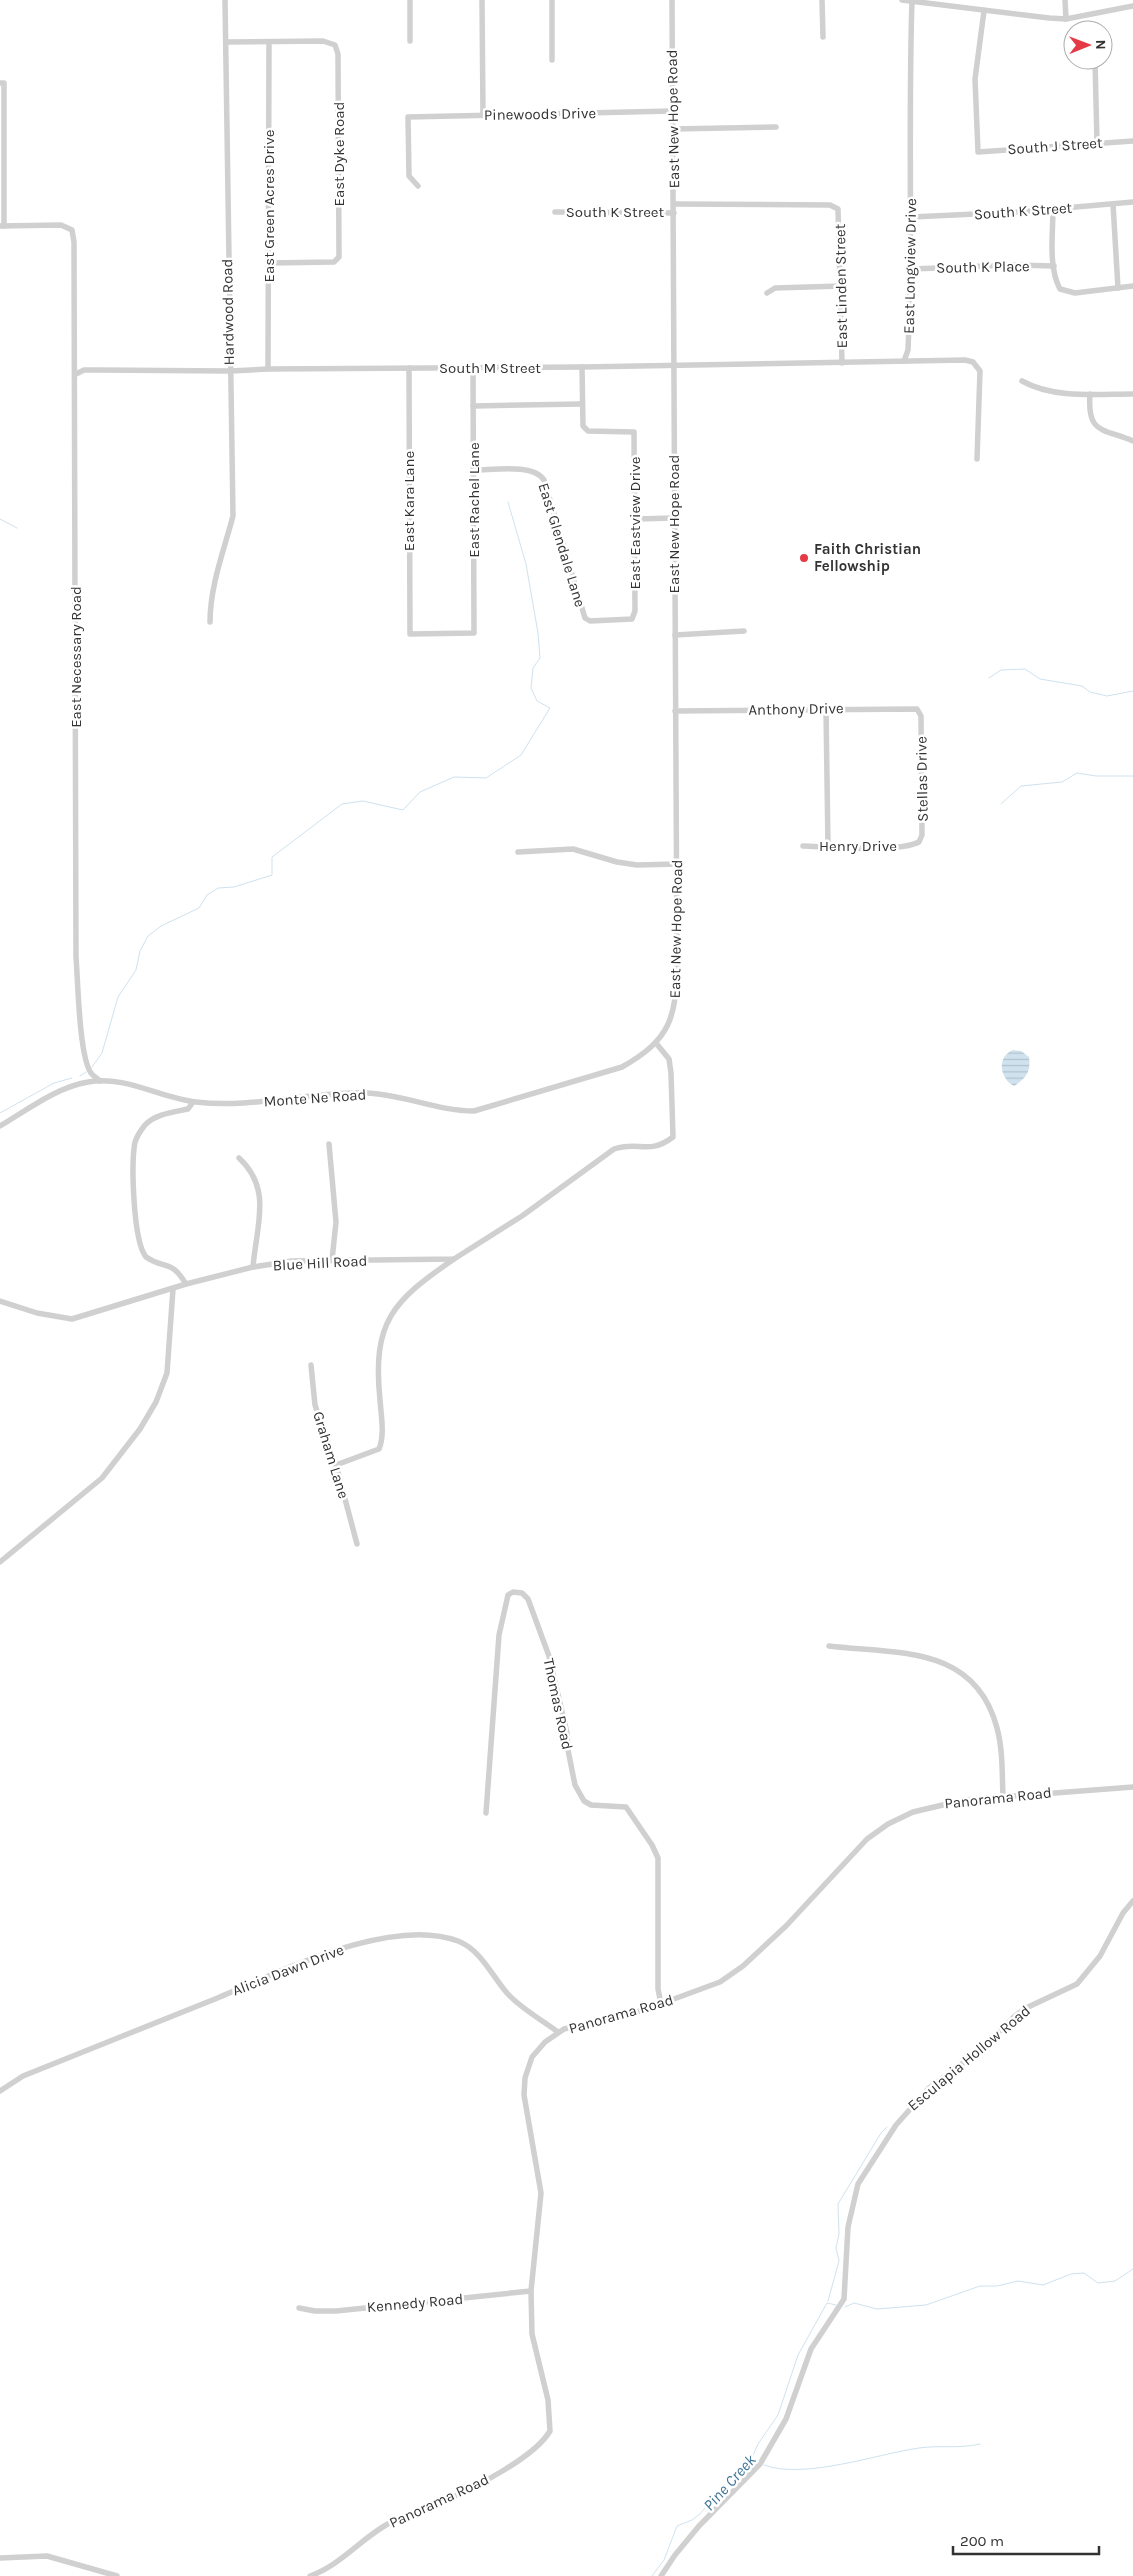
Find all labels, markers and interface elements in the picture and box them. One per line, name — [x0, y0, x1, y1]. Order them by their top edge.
north arrow — [1063, 20, 1113, 70]
text: N — [1092, 40, 1109, 50]
street label: East New Hope Road — [663, 49, 683, 189]
street label: East Dyke Road — [330, 102, 348, 206]
street label: Pinewoods Drive — [484, 104, 596, 124]
street label: East Green Acres Drive — [260, 130, 278, 282]
street label: South J Street — [1007, 134, 1104, 158]
street label: East Longview Drive — [900, 198, 920, 334]
street label: South K Street — [973, 199, 1073, 223]
street label: South K Street — [566, 203, 665, 221]
street label: East Linden Street — [831, 223, 851, 348]
street label: South K Place — [936, 257, 1030, 277]
street label: Hardwood Road — [218, 258, 238, 366]
street label: South M Street — [439, 359, 541, 377]
street label: East Rachel Lane — [465, 442, 483, 558]
street label: East Kara Lane — [400, 451, 418, 551]
street label: East New Hope Road — [665, 455, 683, 593]
street label: East Eastview Drive — [626, 456, 644, 590]
street label: East Glendale Lane — [535, 481, 589, 609]
place label: Faith Christian Fellowship — [814, 540, 921, 575]
marker: Faith Christian Fellowship — [798, 552, 810, 564]
street label: East Necessary Road — [67, 586, 85, 728]
street label: Anthony Drive — [748, 699, 844, 719]
street label: Stellas Drive — [912, 736, 932, 822]
street label: Henry Drive — [819, 837, 897, 855]
street label: East New Hope Road — [666, 859, 686, 999]
street label: Monte Ne Road — [263, 1085, 367, 1111]
street label: Blue Hill Road — [272, 1252, 368, 1274]
street label: Graham Lane — [309, 1409, 353, 1501]
street label: Thomas Road — [540, 1657, 576, 1751]
street label: Panorama Road — [943, 1783, 1053, 1813]
street label: Alicia Dawn Drive — [230, 1940, 346, 2000]
street label: Panorama Road — [567, 1990, 675, 2038]
street label: Esculapia Hollow Road — [904, 2001, 1034, 2115]
street label: Kennedy Road — [366, 2290, 464, 2316]
water label: Pine Creek — [699, 2450, 760, 2514]
street label: Panorama Road — [386, 2470, 492, 2532]
scale bar — [953, 2524, 1099, 2556]
text: 200 m — [960, 2532, 1004, 2550]

